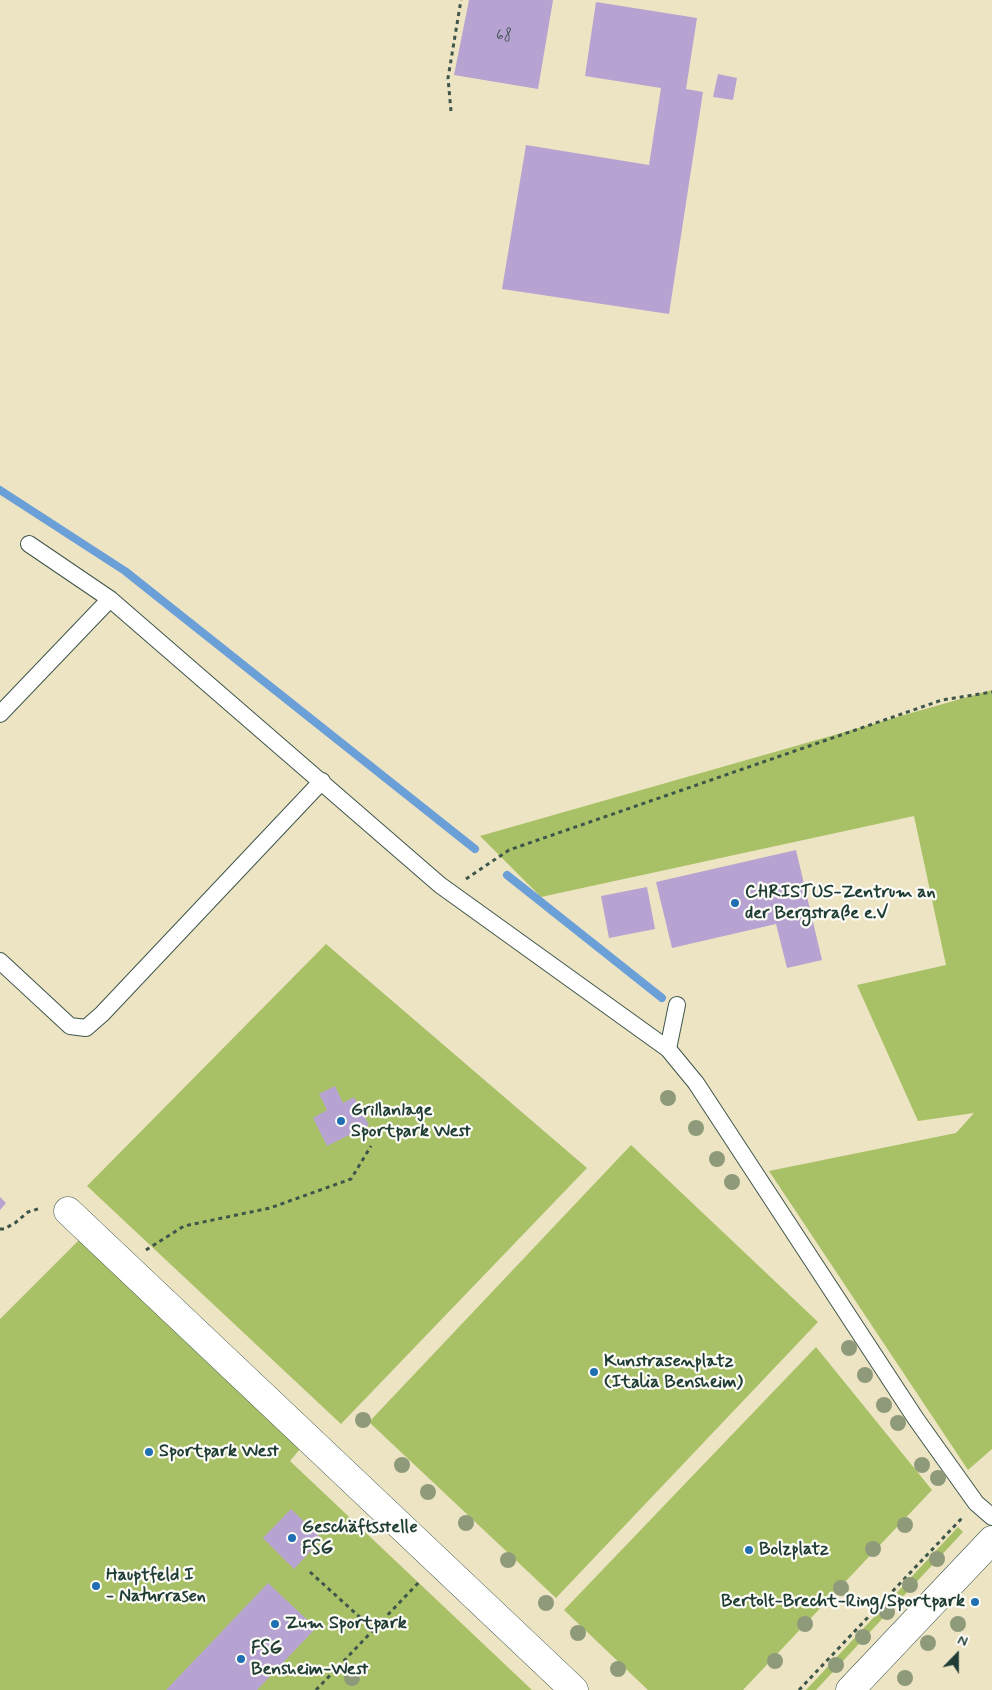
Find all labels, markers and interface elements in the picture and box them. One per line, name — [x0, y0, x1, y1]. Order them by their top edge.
house number: 68 — [496, 28, 512, 46]
place label: CHRISTUS-Zentrum an der Bergstraße e.V — [745, 882, 936, 924]
marker: CHRISTUS-Zentrum an der Bergstraße e.V — [729, 897, 741, 909]
place label: Grillanlage Sportpark West — [351, 1100, 471, 1142]
marker: Grillanlage Sportpark West — [335, 1115, 347, 1127]
place label: Kunstrasenplatz (Italia Bensheim) — [604, 1351, 743, 1394]
marker: Kunstrasenplatz (Italia Bensheim) — [588, 1366, 600, 1378]
place label: Sportpark West — [159, 1441, 279, 1463]
marker: Sportpark West — [143, 1446, 155, 1458]
place label: Geschäftsstelle FSG — [302, 1517, 418, 1560]
marker: Geschäftsstelle FSG — [286, 1532, 298, 1544]
place label: Bolzplatz — [759, 1539, 829, 1561]
marker: Bolzplatz — [743, 1544, 755, 1556]
place label: Hauptfeld I - Naturrasen — [106, 1565, 206, 1608]
marker: Hauptfeld I - Naturrasen — [90, 1580, 102, 1592]
place label: Bertolt-Brecht-Ring/Sportpark — [721, 1591, 965, 1613]
marker: Bertolt-Brecht-Ring/Sportpark — [969, 1596, 981, 1608]
place label: Zum Sportpark — [285, 1613, 407, 1635]
marker: Zum Sportpark — [269, 1618, 281, 1630]
north arrow — [932, 1630, 982, 1680]
text: N — [955, 1631, 970, 1651]
place label: FSG Bensheim-West — [251, 1638, 368, 1680]
marker: FSG Bensheim-West — [235, 1653, 247, 1665]

